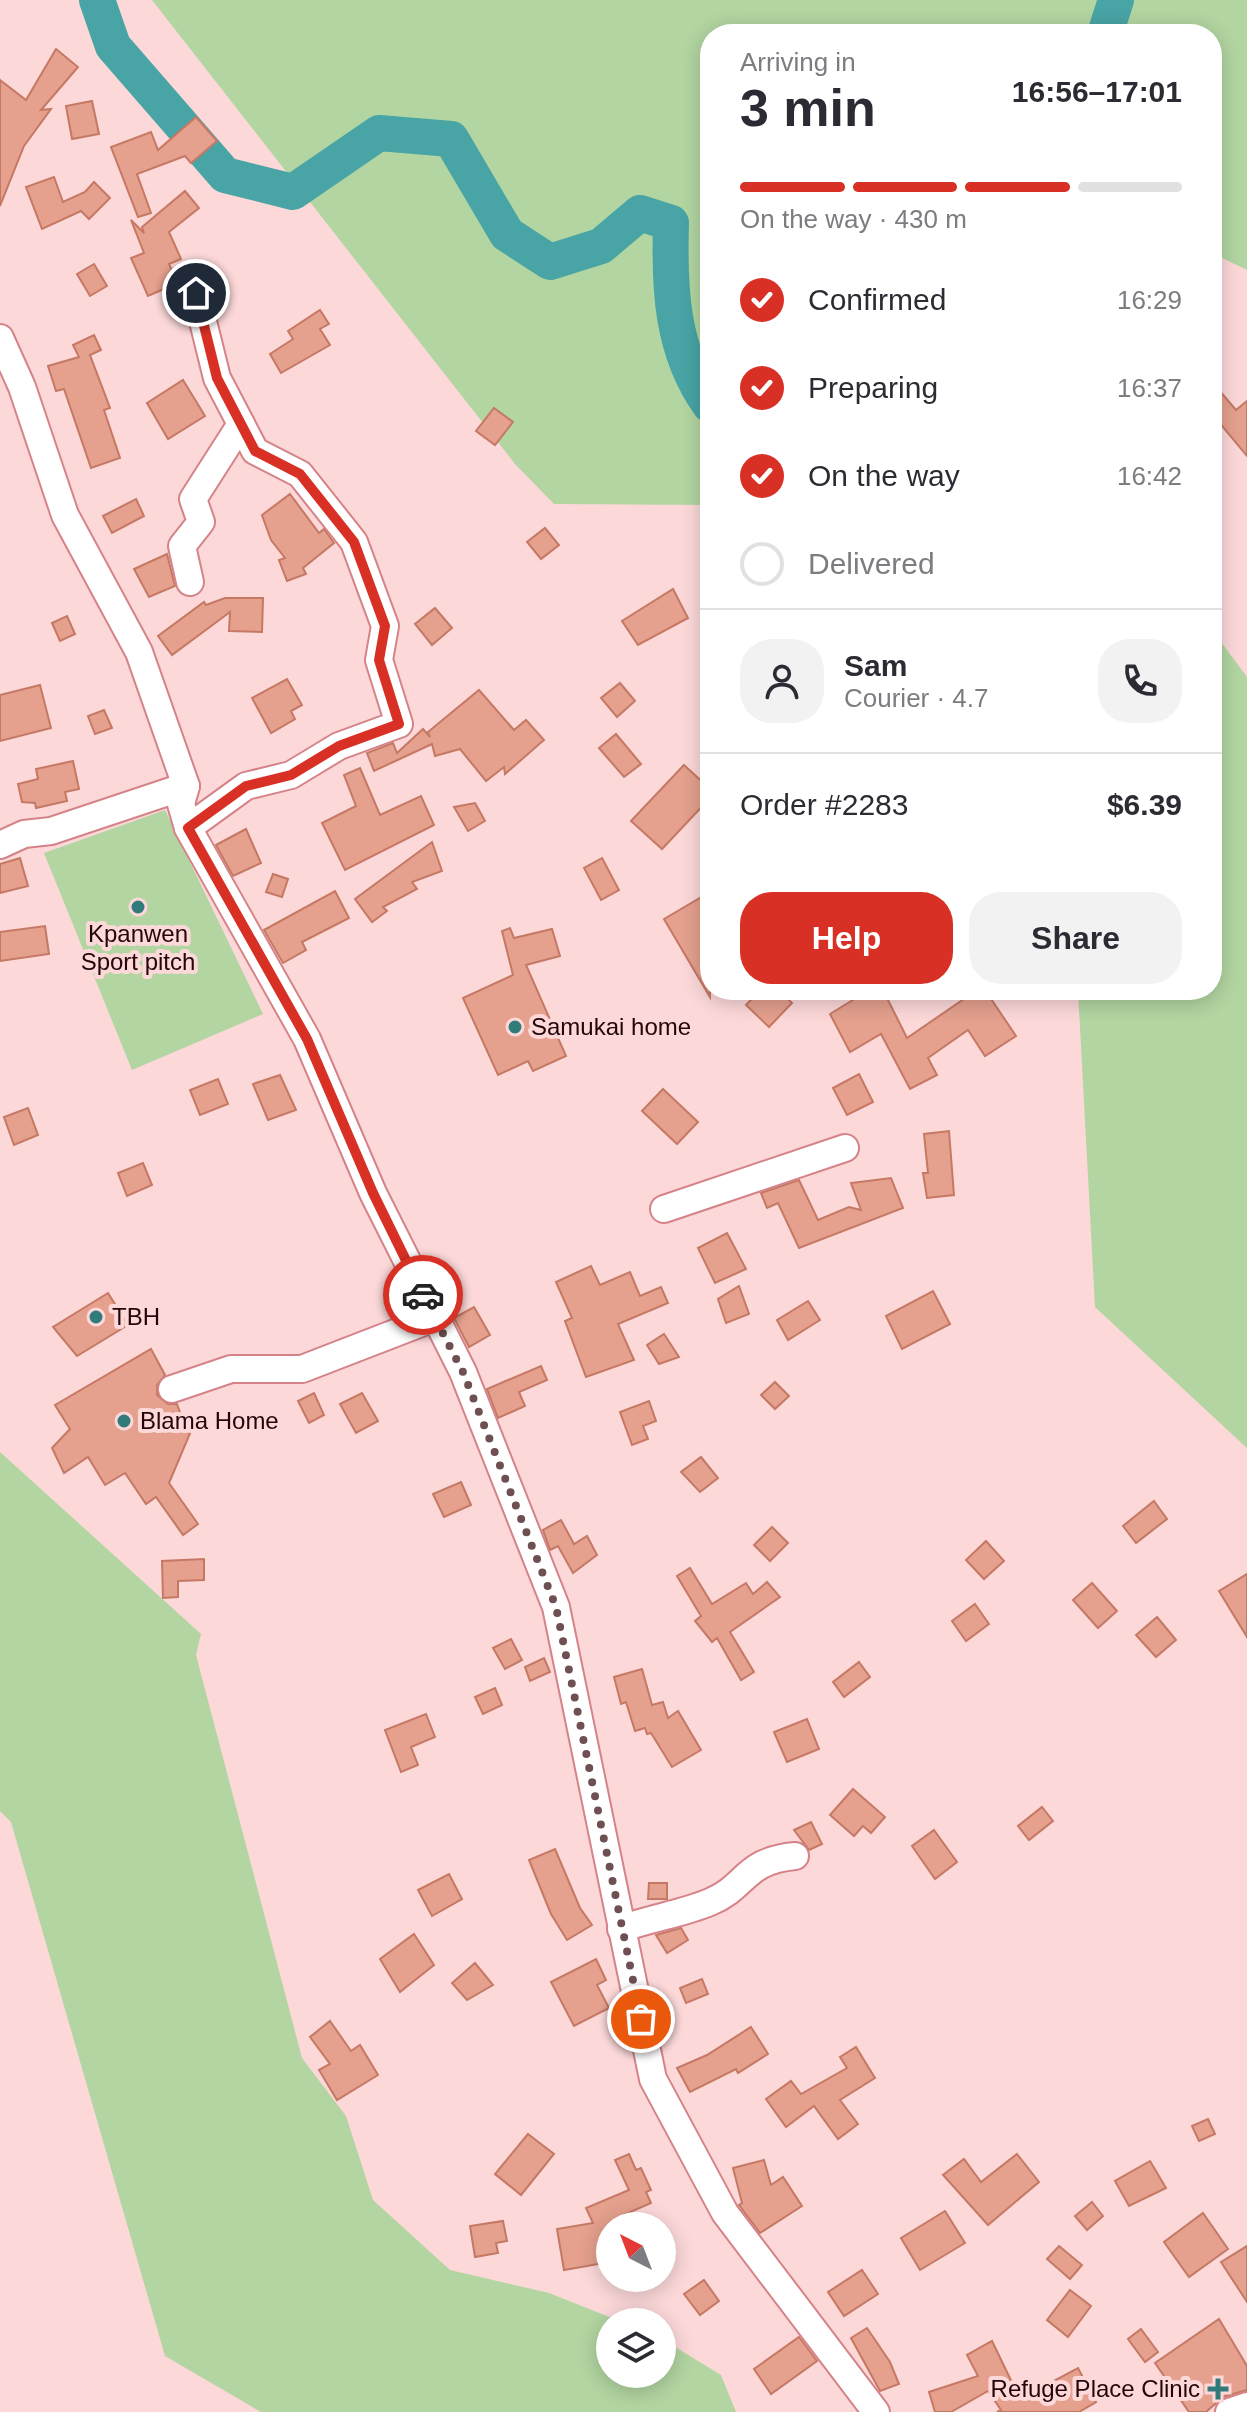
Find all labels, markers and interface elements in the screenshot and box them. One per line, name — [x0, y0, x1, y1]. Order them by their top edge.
text: Arriving in — [740, 47, 856, 77]
text: 16:56–17:01 — [1012, 75, 1182, 108]
text: 3 min — [740, 79, 876, 137]
text: On the way · 430 m — [740, 204, 967, 234]
pin — [162, 259, 230, 327]
icon: home — [174, 271, 218, 315]
icon: check — [740, 278, 784, 322]
text: Confirmed — [808, 283, 946, 316]
text: 16:29 — [1117, 285, 1182, 315]
icon: check — [740, 366, 784, 410]
text: Preparing — [808, 371, 938, 404]
text: 16:37 — [1117, 373, 1182, 403]
icon: check — [740, 454, 784, 498]
text: On the way — [808, 459, 960, 492]
text: 16:42 — [1117, 461, 1182, 491]
text: Delivered — [808, 547, 935, 580]
button: person — [740, 639, 824, 723]
button: phone — [1098, 639, 1182, 723]
text: Sam — [844, 649, 907, 682]
text: Courier · 4.7 — [844, 683, 989, 713]
text: Order #2283 — [740, 788, 908, 821]
text: $6.39 — [1107, 788, 1182, 821]
button: Help — [740, 892, 953, 984]
button: Share — [969, 892, 1182, 984]
marker: Kpanwen Sport pitch — [129, 898, 147, 916]
place label: Kpanwen Sport pitch — [81, 920, 195, 975]
place label: Samukai home — [531, 1013, 691, 1040]
marker: Samukai home — [506, 1018, 524, 1036]
courier — [383, 1255, 463, 1335]
icon: car — [401, 1273, 445, 1317]
place label: TBH — [112, 1303, 160, 1330]
marker: TBH — [87, 1308, 105, 1326]
place label: Blama Home — [140, 1407, 279, 1434]
marker: Blama Home — [115, 1412, 133, 1430]
pin — [607, 1985, 675, 2053]
icon: bag — [619, 1997, 663, 2041]
north arrow — [596, 2212, 676, 2292]
map controls — [596, 2212, 676, 2388]
button: layers — [596, 2308, 676, 2388]
place label: Refuge Place Clinic — [991, 2375, 1200, 2402]
marker: Refuge Place Clinic — [1207, 2378, 1229, 2400]

